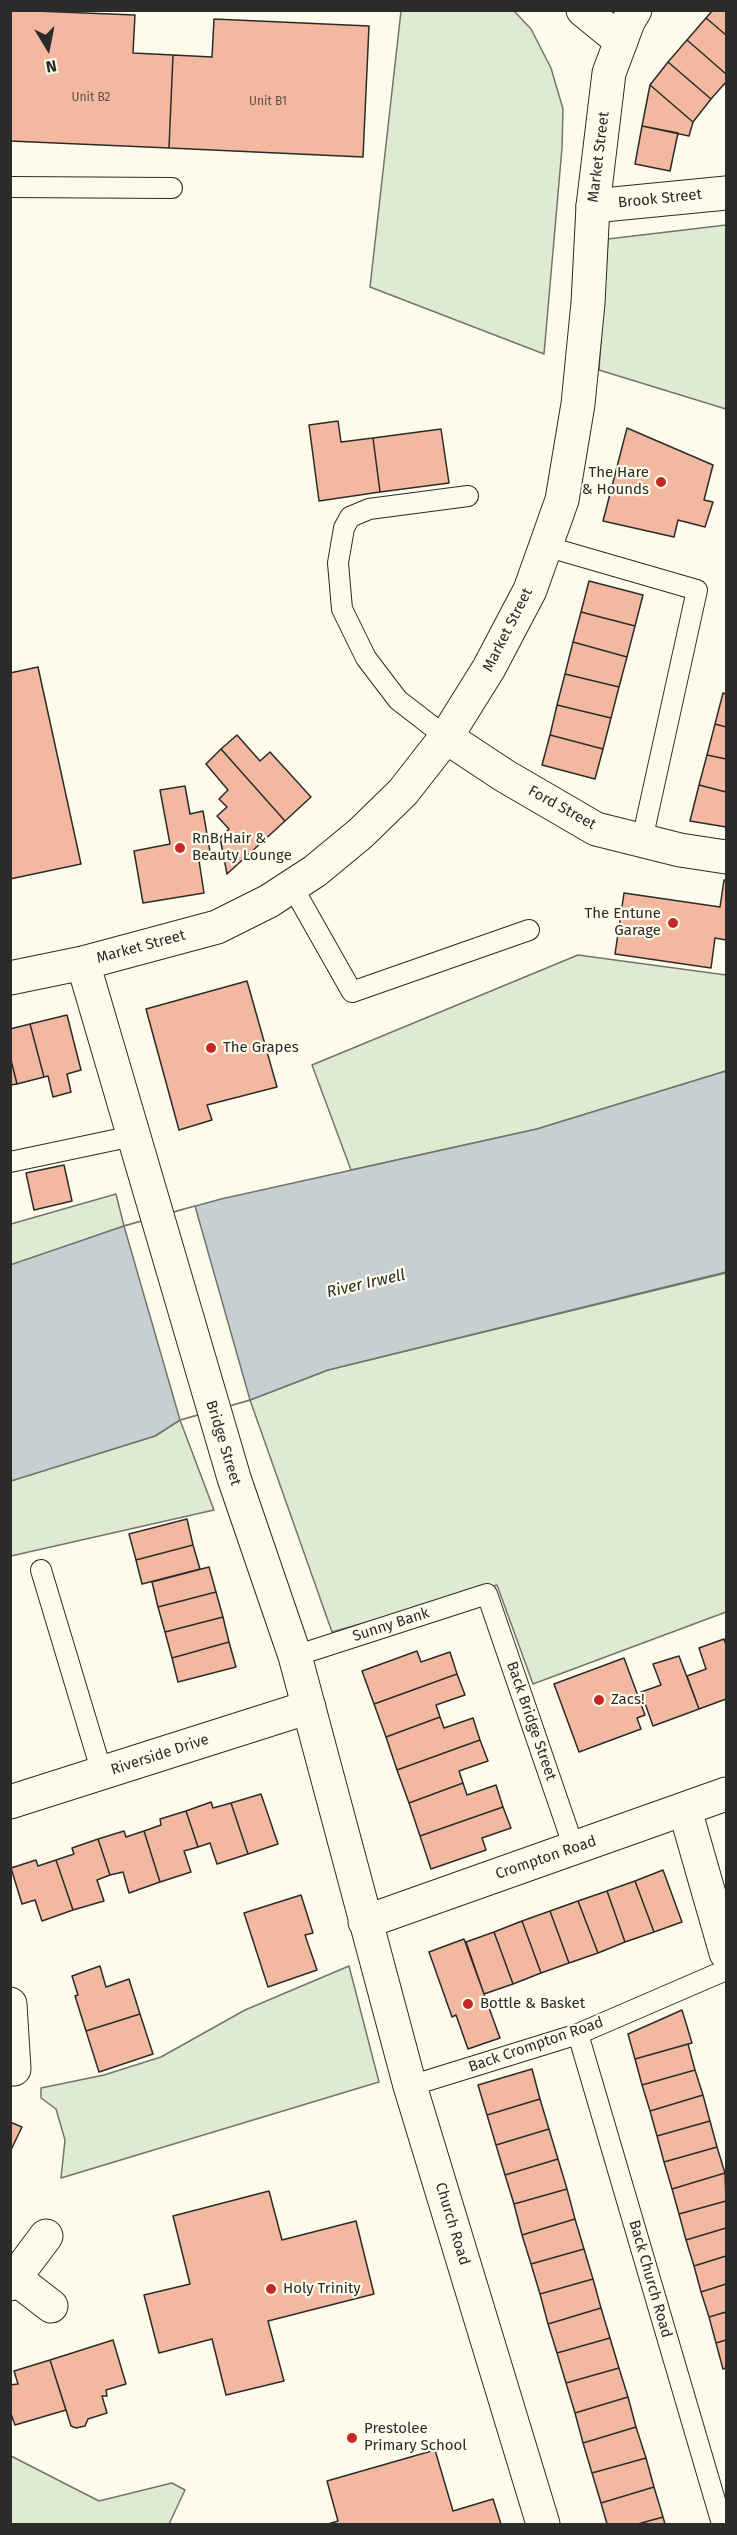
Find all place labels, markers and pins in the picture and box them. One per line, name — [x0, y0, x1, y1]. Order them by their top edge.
place label: The Hare & Hounds — [582, 464, 649, 499]
marker: The Hare & Hounds — [654, 475, 668, 489]
place label: RnB Hair & Beauty Lounge — [192, 830, 292, 865]
marker: RnB Hair & Beauty Lounge — [173, 841, 187, 855]
place label: The Entune Garage — [585, 905, 661, 940]
marker: The Entune Garage — [666, 916, 680, 930]
place label: The Grapes — [223, 1039, 299, 1057]
marker: The Grapes — [204, 1041, 218, 1055]
place label: Zacs! — [611, 1691, 645, 1709]
marker: Zacs! — [592, 1693, 606, 1707]
place label: Bottle & Basket — [480, 1995, 585, 2013]
marker: Bottle & Basket — [461, 1997, 475, 2011]
place label: Holy Trinity — [283, 2280, 361, 2298]
marker: Holy Trinity — [264, 2282, 278, 2296]
place label: Prestolee Primary School — [364, 2420, 467, 2455]
marker: Prestolee Primary School — [345, 2431, 359, 2445]

